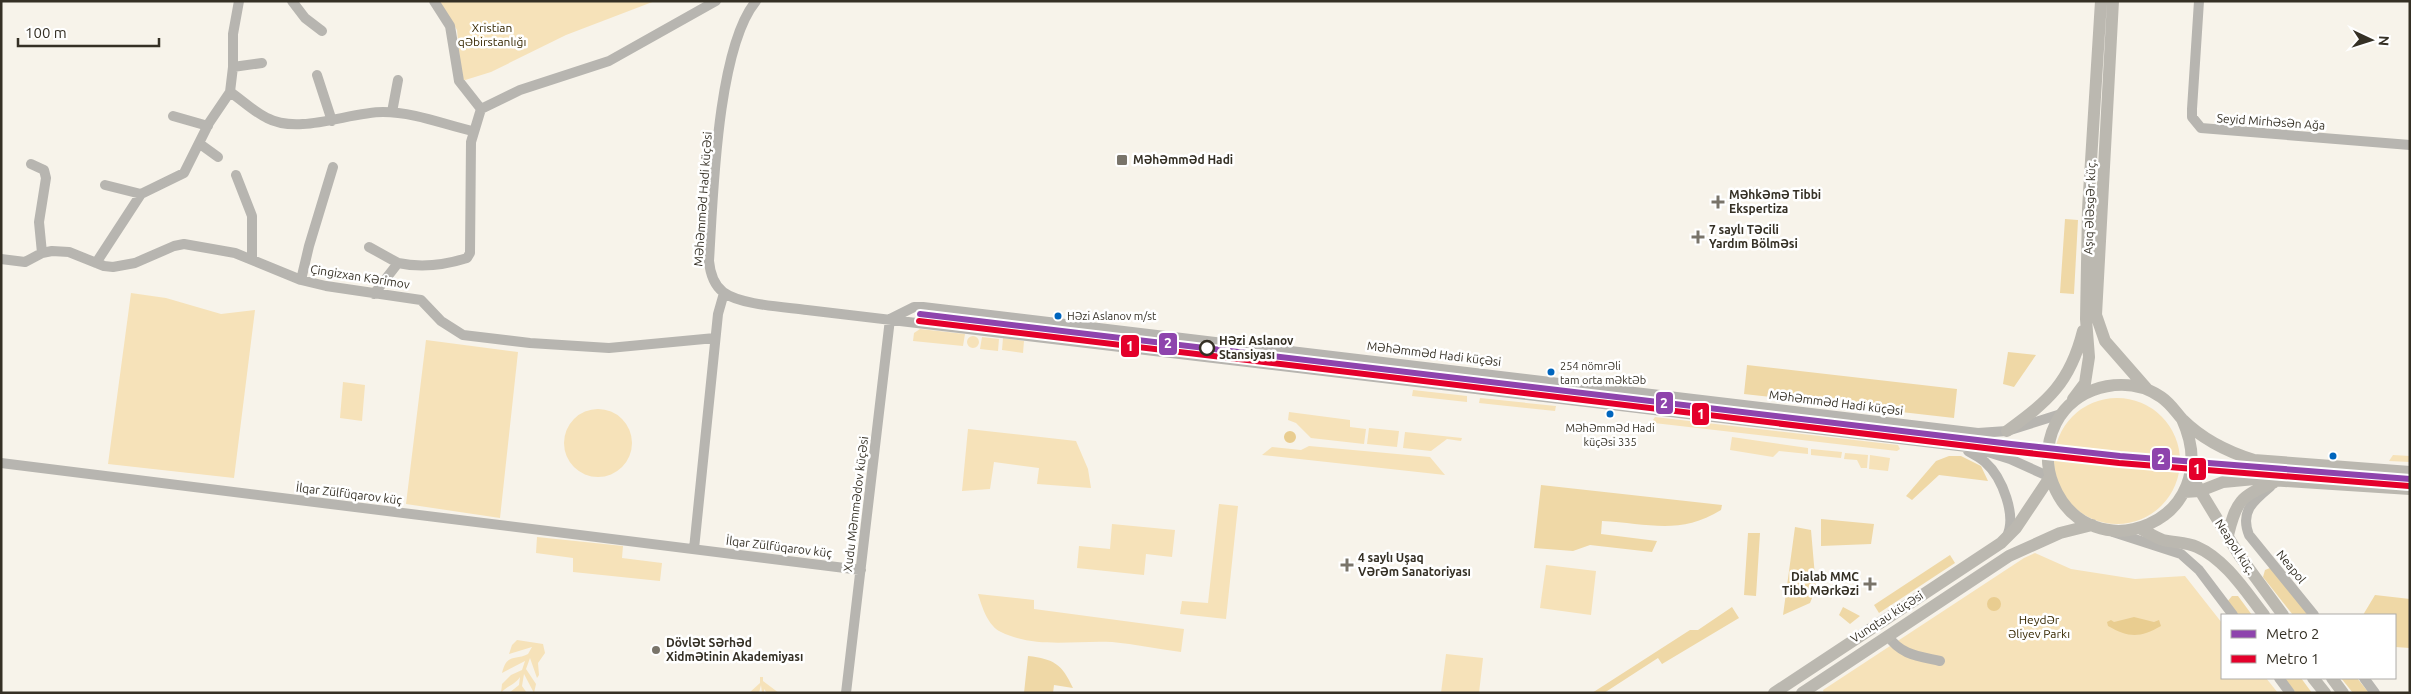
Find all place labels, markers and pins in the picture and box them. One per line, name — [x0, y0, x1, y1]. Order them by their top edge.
marker: Məhəmməd Hadi — [1115, 153, 1129, 167]
place label: Məhəmməd Hadi — [1133, 153, 1233, 166]
place label: Məhkəmə Tibbi Ekspertiza — [1729, 188, 1821, 215]
marker: Məhkəmə Tibbi Ekspertiza — [1711, 195, 1725, 209]
place label: 7 saylı Təcili Yardım Bölməsi — [1709, 223, 1798, 250]
marker: 7 saylı Təcili Yardım Bölməsi — [1691, 230, 1705, 244]
place label: Həzi Aslanov m/st — [1067, 310, 1157, 322]
marker: Həzi Aslanov m/st — [1053, 311, 1063, 321]
place label: Həzi Aslanov Stansiyası — [1219, 334, 1294, 361]
marker: Həzi Aslanov Stansiyası — [1199, 340, 1215, 356]
place label: 254 nömrəli tam orta məktəb — [1560, 360, 1646, 386]
marker: 254 nömrəli tam orta məktəb — [1546, 367, 1556, 377]
marker: Məhəmməd Hadi küçəsi 335 — [1605, 409, 1615, 419]
place label: Məhəmməd Hadi küçəsi 335 — [1565, 422, 1655, 448]
unlabelled marker — [2328, 451, 2338, 461]
place label: 4 saylı Uşaq Vərəm Sanatoriyası — [1358, 551, 1471, 578]
marker: 4 saylı Uşaq Vərəm Sanatoriyası — [1340, 558, 1354, 572]
place label: Dialab MMC Tibb Mərkəzi — [1782, 570, 1859, 597]
marker: Dialab MMC Tibb Mərkəzi — [1863, 577, 1877, 591]
place label: Dövlət Sərhəd Xidmətinin Akademiyası — [666, 636, 803, 663]
marker: Dövlət Sərhəd Xidmətinin Akademiyası — [650, 644, 662, 656]

